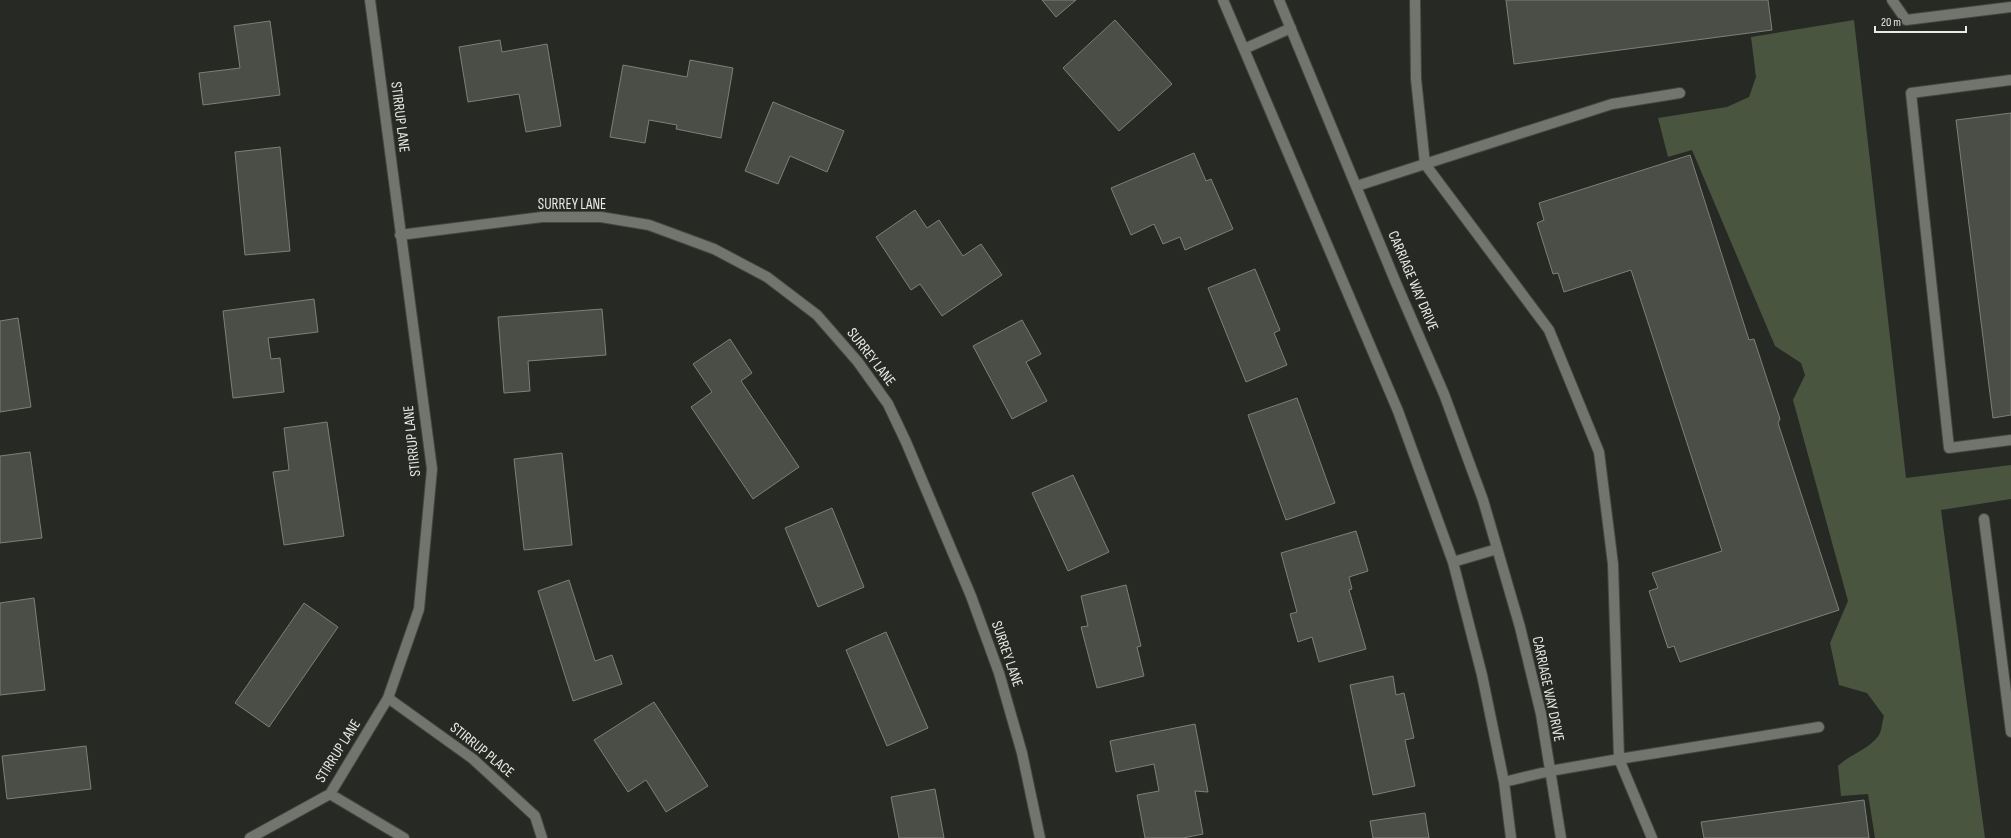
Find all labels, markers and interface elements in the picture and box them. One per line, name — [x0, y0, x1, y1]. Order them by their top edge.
scale bar — [1875, 8, 1966, 34]
text: 20 m — [1881, 15, 1901, 30]
street label: STIRRUP LANE — [386, 80, 414, 154]
street label: SURREY LANE — [538, 195, 606, 214]
street label: CARRIAGE WAY DRIVE — [1383, 228, 1443, 334]
street label: SURREY LANE — [842, 324, 900, 390]
street label: STIRRUP LANE — [399, 405, 425, 477]
street label: SURREY LANE — [987, 619, 1027, 689]
street label: CARRIAGE WAY DRIVE — [1528, 635, 1568, 743]
street label: STIRRUP LANE — [311, 716, 365, 786]
street label: STIRRUP PLACE — [446, 718, 518, 782]

